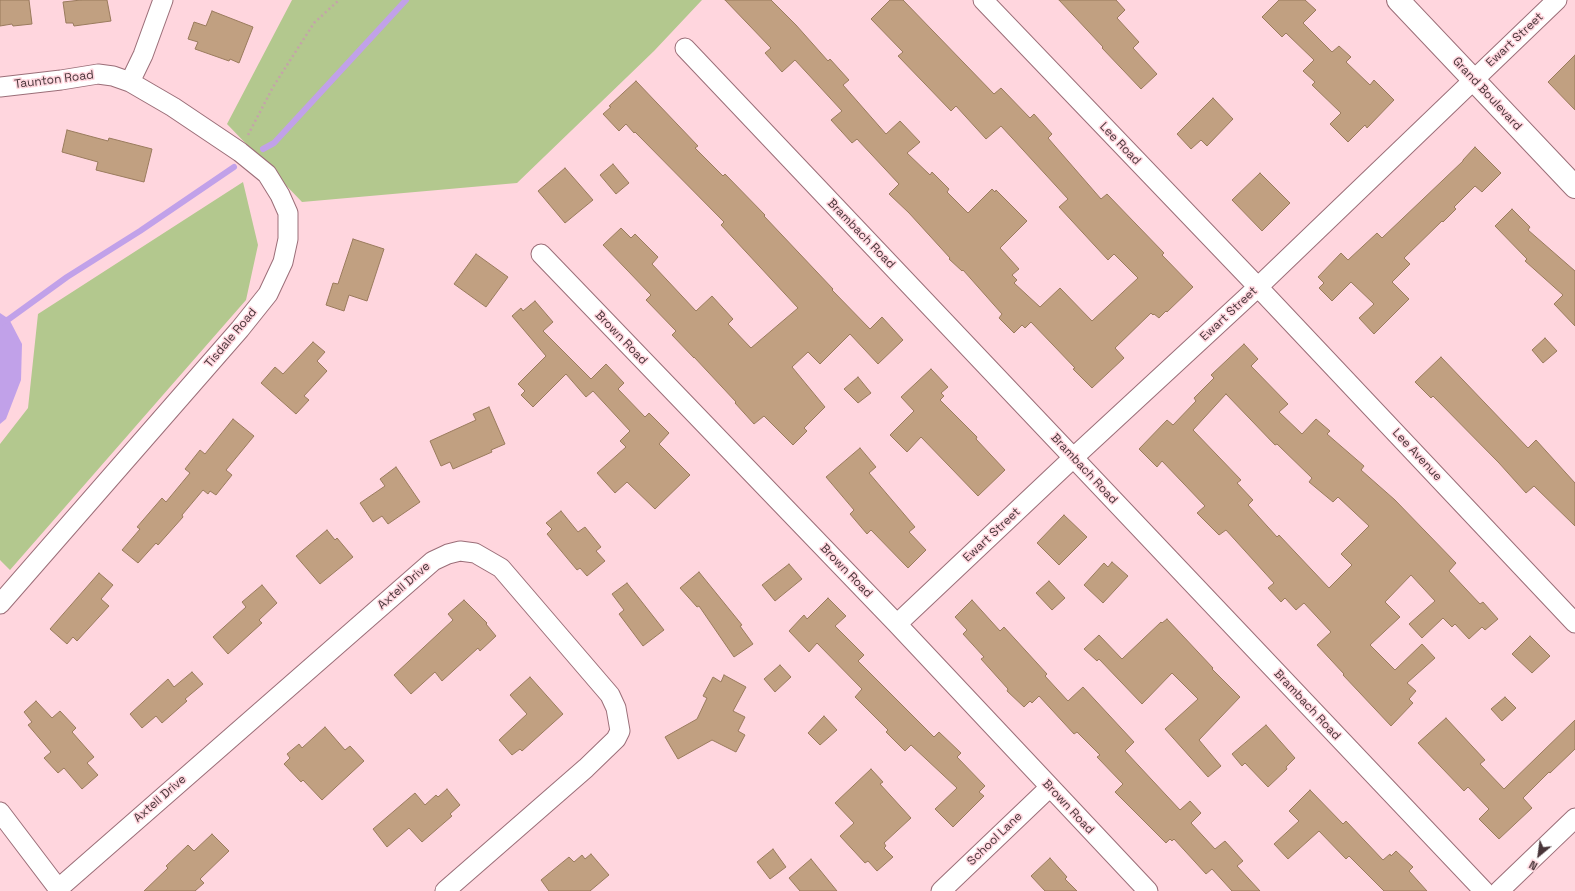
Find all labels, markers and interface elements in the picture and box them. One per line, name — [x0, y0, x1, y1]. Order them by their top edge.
street label: Ewart Street — [1483, 10, 1547, 70]
street label: Grand Boulevard — [1449, 54, 1525, 134]
street label: Taunton Road — [13, 68, 95, 92]
street label: Lee Road — [1096, 120, 1144, 168]
street label: Brambach Road — [824, 196, 898, 272]
street label: Ewart Street — [1197, 284, 1261, 344]
street label: Tisdale Road — [202, 305, 260, 371]
street label: Brown Road — [592, 308, 650, 368]
street label: Lee Avenue — [1389, 426, 1445, 484]
street label: Brambach Road — [1048, 431, 1120, 507]
street label: Ewart Street — [960, 505, 1024, 565]
street label: Brown Road — [817, 541, 875, 601]
street label: Axtell Drive — [375, 559, 433, 613]
street label: Brambach Road — [1271, 667, 1343, 743]
street label: Axtell Drive — [131, 772, 189, 826]
street label: Brown Road — [1039, 777, 1097, 837]
street label: School Lane — [965, 809, 1025, 869]
north arrow — [1519, 835, 1559, 875]
text: N — [1527, 858, 1540, 873]

